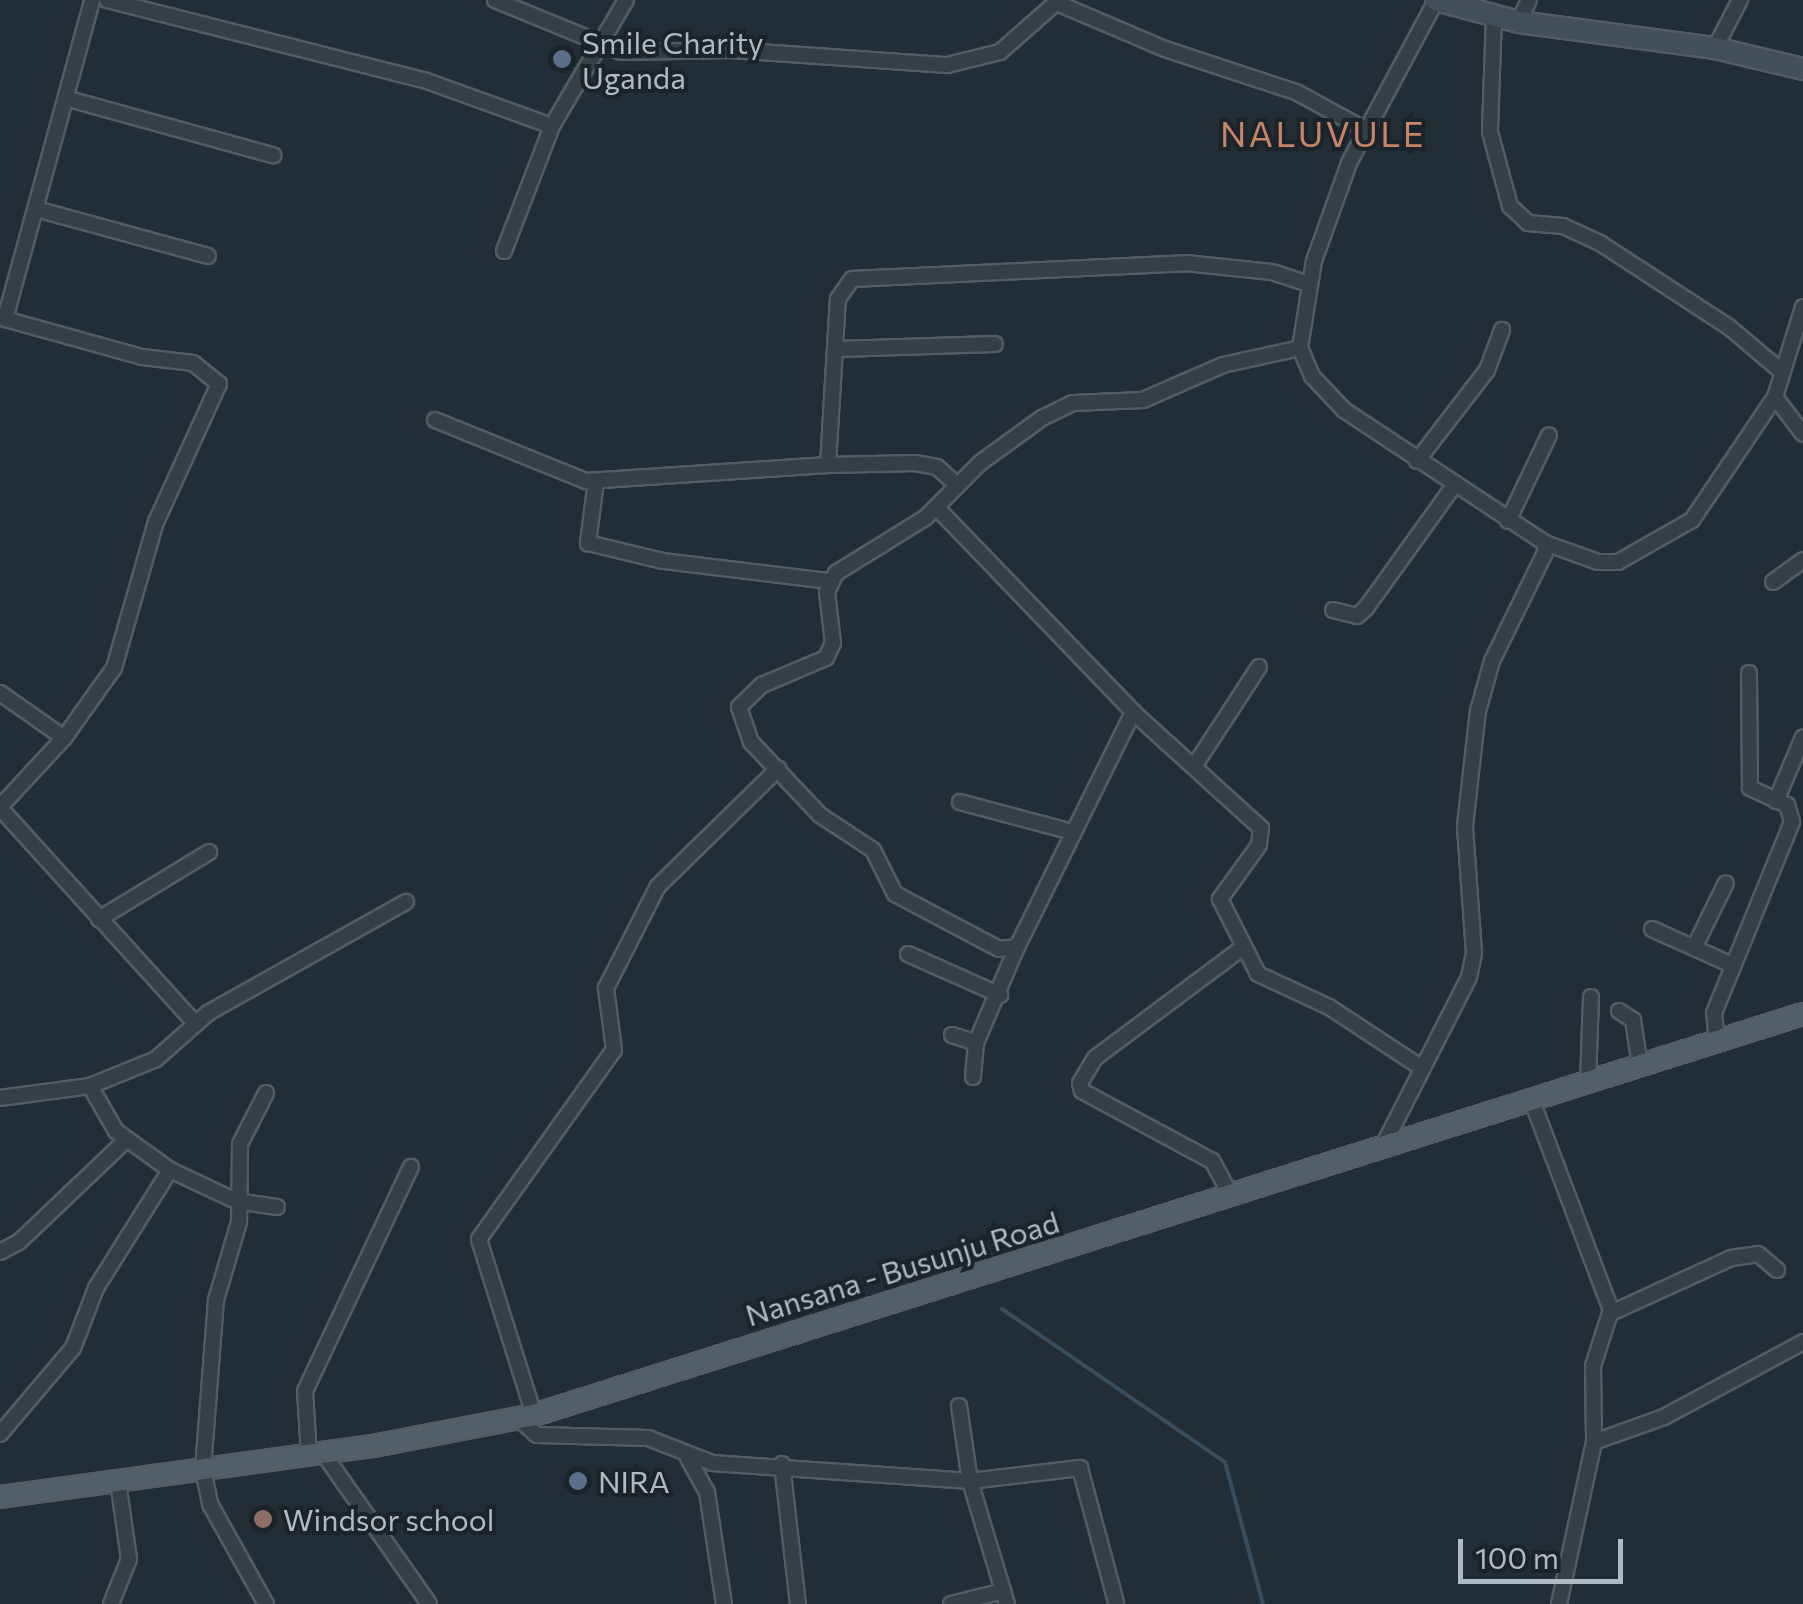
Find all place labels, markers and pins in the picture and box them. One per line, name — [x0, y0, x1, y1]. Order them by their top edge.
place label: Smile Charity Uganda — [582, 24, 764, 94]
marker: Smile Charity Uganda — [551, 48, 573, 70]
place label: NIRA — [598, 1463, 670, 1499]
marker: NIRA — [567, 1470, 589, 1492]
place label: Windsor school — [283, 1501, 494, 1537]
marker: Windsor school — [252, 1508, 274, 1530]

